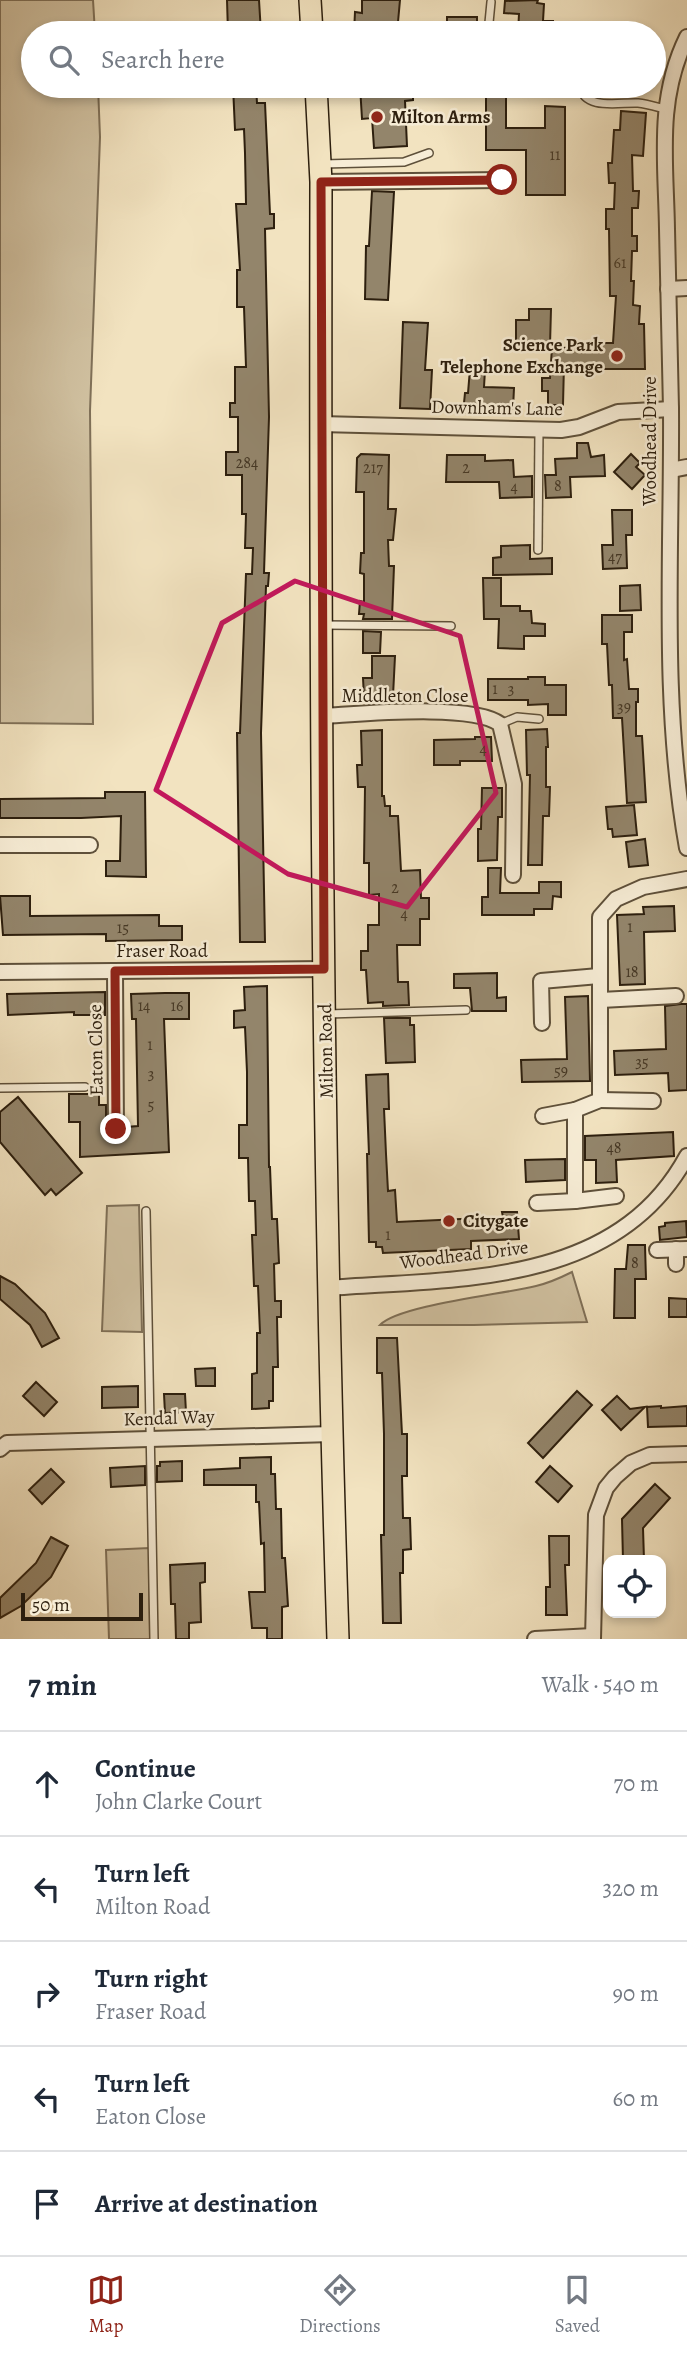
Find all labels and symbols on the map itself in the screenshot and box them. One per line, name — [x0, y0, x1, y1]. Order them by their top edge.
place label: Milton Arms — [391, 104, 491, 130]
marker: Milton Arms — [369, 109, 385, 125]
house number: 11 — [550, 144, 561, 166]
route start — [486, 164, 517, 195]
house number: 61 — [614, 252, 627, 274]
place label: Science Park Telephone Exchange — [440, 332, 603, 380]
marker: Science Park Telephone Exchange — [609, 348, 625, 364]
street label: Woodhead Drive — [637, 376, 663, 507]
street label: Downham's Lane — [431, 394, 563, 422]
house number: 284 — [236, 452, 258, 474]
house number: 217 — [363, 457, 383, 479]
house number: 2 — [462, 457, 470, 479]
house number: 8 — [554, 475, 562, 497]
house number: 4 — [510, 476, 518, 498]
house number: 47 — [608, 546, 622, 568]
house number: 1 — [492, 678, 498, 700]
house number: 3 — [508, 678, 514, 700]
street label: Middleton Close — [342, 683, 468, 709]
house number: 39 — [617, 696, 631, 718]
house number: 4 — [479, 738, 487, 760]
house number: 2 — [391, 877, 399, 899]
house number: 4 — [400, 903, 408, 925]
house number: 1 — [627, 916, 633, 938]
house number: 15 — [117, 917, 129, 939]
street label: Fraser Road — [116, 938, 209, 964]
house number: 18 — [625, 961, 639, 983]
house number: 14 — [138, 995, 150, 1017]
house number: 16 — [171, 995, 183, 1017]
street label: Milton Road — [312, 1002, 340, 1099]
street label: Eaton Close — [82, 1004, 110, 1096]
house number: 1 — [147, 1034, 153, 1056]
house number: 35 — [635, 1051, 649, 1073]
house number: 59 — [554, 1060, 568, 1082]
house number: 3 — [148, 1063, 154, 1085]
house number: 5 — [148, 1094, 155, 1116]
route end — [100, 1113, 131, 1144]
house number: 48 — [606, 1137, 622, 1159]
place label: Citygate — [463, 1208, 529, 1234]
marker: Citygate — [441, 1213, 457, 1229]
house number: 1 — [385, 1224, 391, 1246]
street label: Woodhead Drive — [397, 1234, 530, 1276]
house number: 8 — [631, 1252, 639, 1274]
street label: Kendal Way — [123, 1403, 215, 1433]
scale bar — [21, 1590, 144, 1622]

